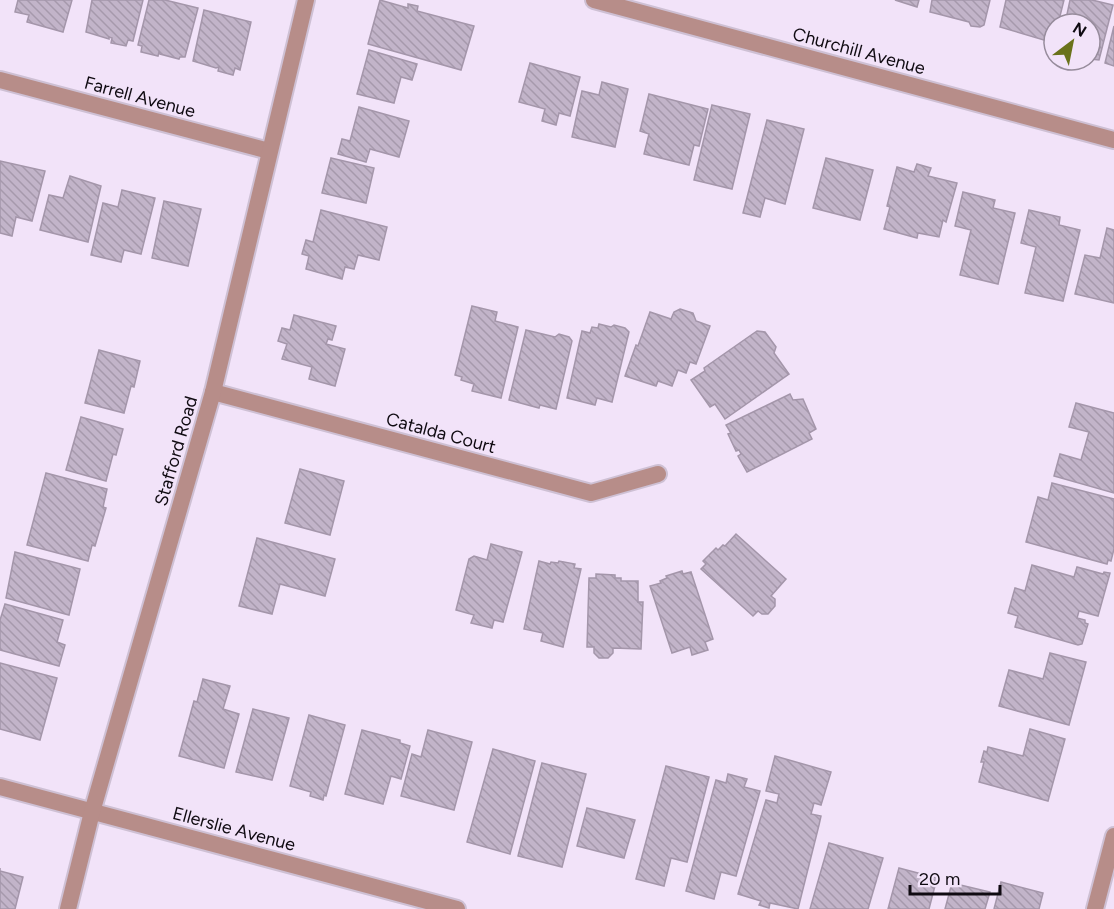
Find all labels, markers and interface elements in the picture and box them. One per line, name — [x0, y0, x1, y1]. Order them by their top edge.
north arrow — [1042, 12, 1102, 72]
text: N — [1069, 18, 1090, 41]
street label: Churchill Avenue — [790, 23, 928, 79]
street label: Farrell Avenue — [82, 72, 198, 122]
street label: Stafford Road — [150, 394, 202, 508]
street label: Catalda Court — [384, 408, 498, 458]
street label: Ellerslie Avenue — [170, 802, 298, 856]
scale bar — [910, 858, 1000, 896]
text: 20 m — [919, 868, 960, 890]

